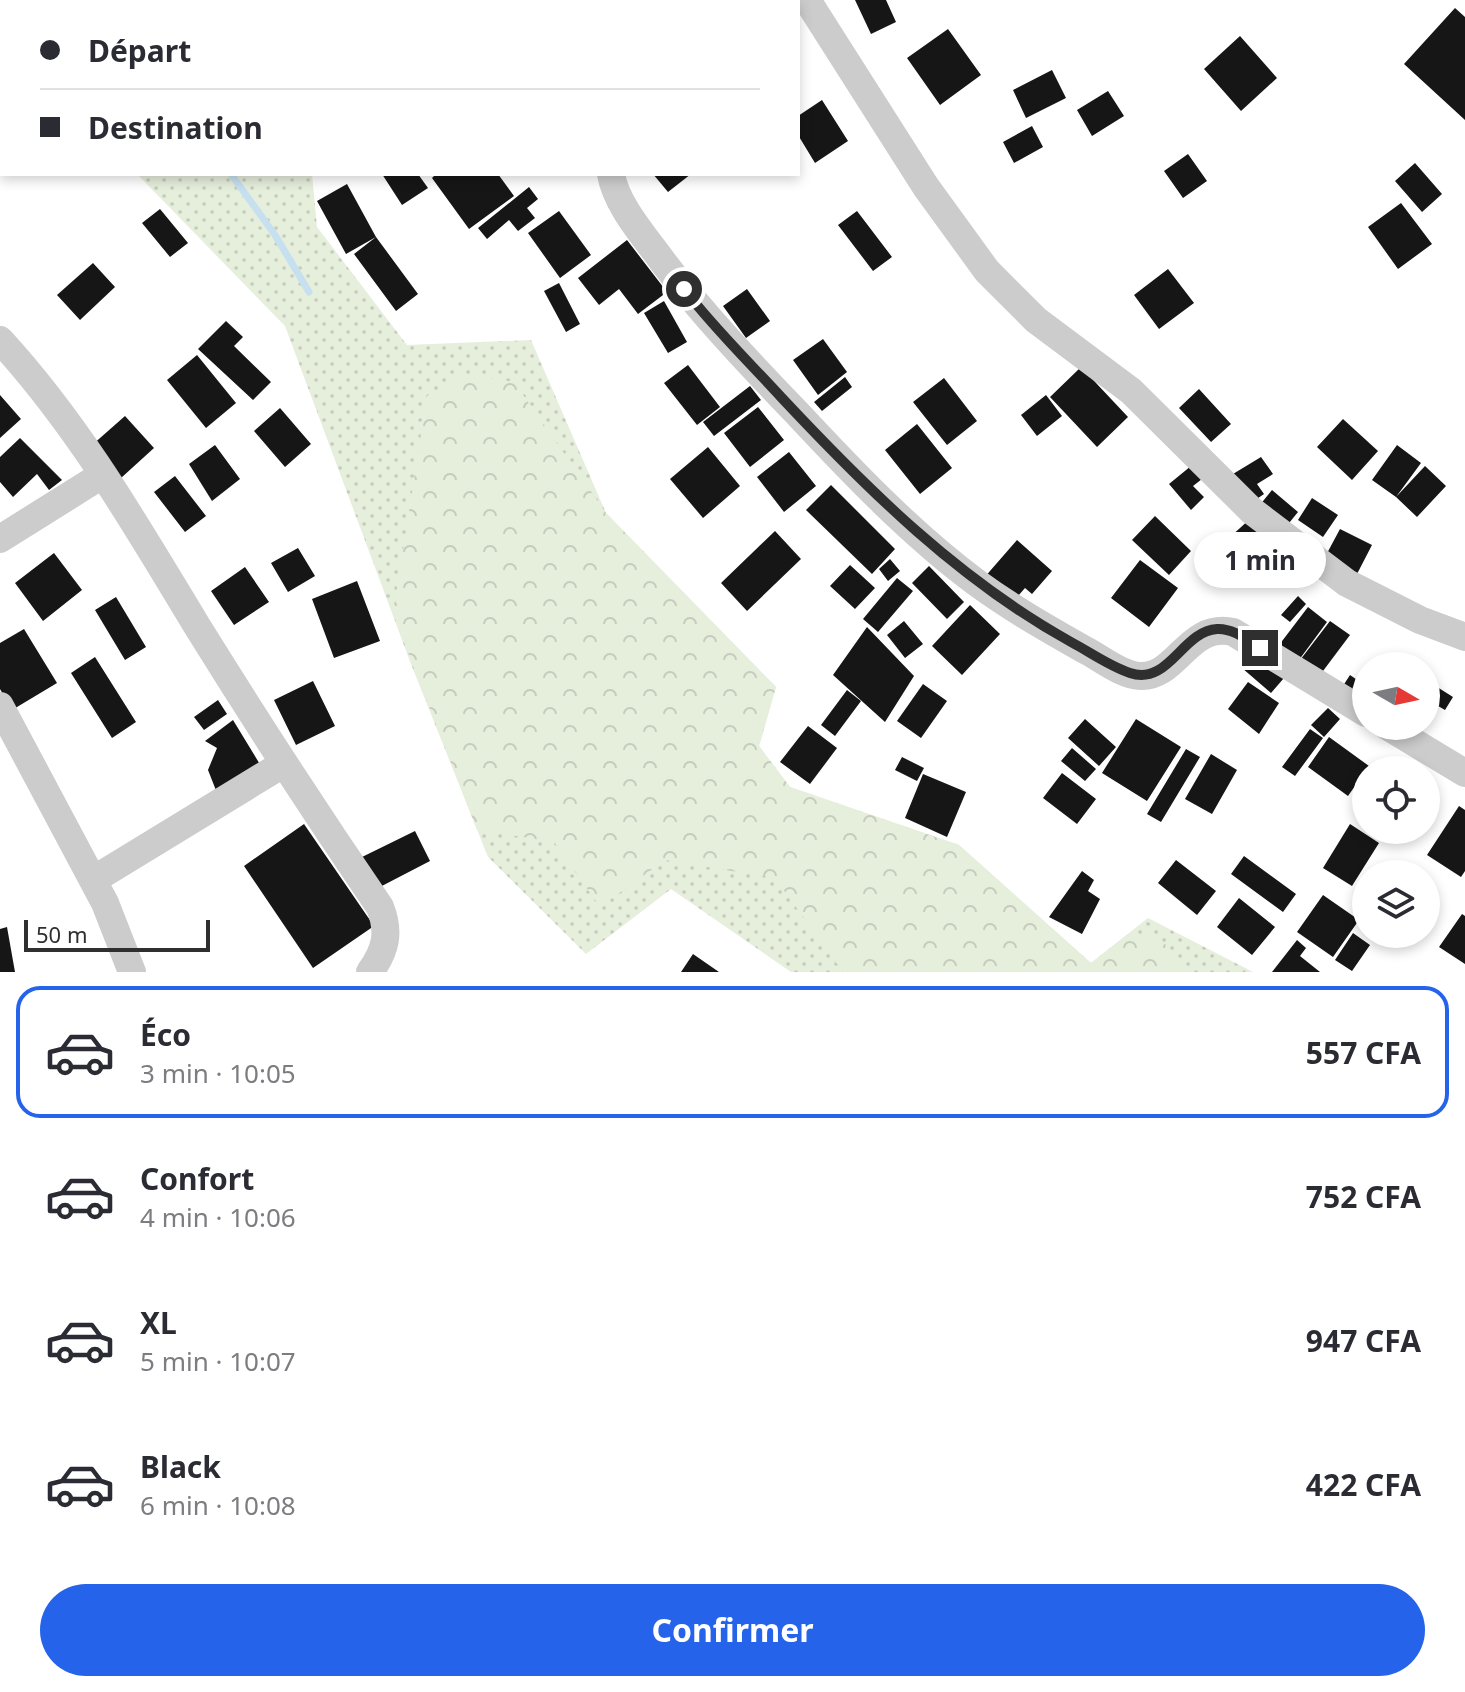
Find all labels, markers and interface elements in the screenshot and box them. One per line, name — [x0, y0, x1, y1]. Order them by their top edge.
text: Départ — [88, 30, 191, 71]
text: Destination — [88, 107, 263, 148]
route start — [666, 271, 702, 307]
callout: 1 min — [1194, 532, 1326, 588]
text: 1 min — [1224, 542, 1296, 578]
route end — [1242, 630, 1278, 666]
north arrow — [1352, 652, 1440, 740]
map controls — [1352, 652, 1440, 948]
button: locate — [1352, 756, 1440, 844]
button: layers — [1352, 860, 1440, 948]
scale bar — [24, 916, 210, 952]
text: 50 m — [36, 919, 87, 949]
text: Éco — [140, 1014, 191, 1055]
icon: car — [44, 1016, 116, 1088]
text: 557 CFA — [1306, 1032, 1421, 1073]
text: 3 min · 10:05 — [140, 1055, 296, 1091]
text: Confort — [140, 1158, 254, 1199]
icon: car — [44, 1160, 116, 1232]
text: 752 CFA — [1306, 1176, 1421, 1217]
text: 4 min · 10:06 — [140, 1199, 296, 1235]
text: XL — [140, 1302, 177, 1343]
icon: car — [44, 1304, 116, 1376]
text: 947 CFA — [1306, 1320, 1421, 1361]
text: 5 min · 10:07 — [140, 1343, 296, 1379]
text: Black — [140, 1446, 221, 1487]
icon: car — [44, 1448, 116, 1520]
text: 422 CFA — [1306, 1464, 1421, 1505]
text: 6 min · 10:08 — [140, 1487, 296, 1523]
button: Confirmer — [40, 1584, 1425, 1676]

